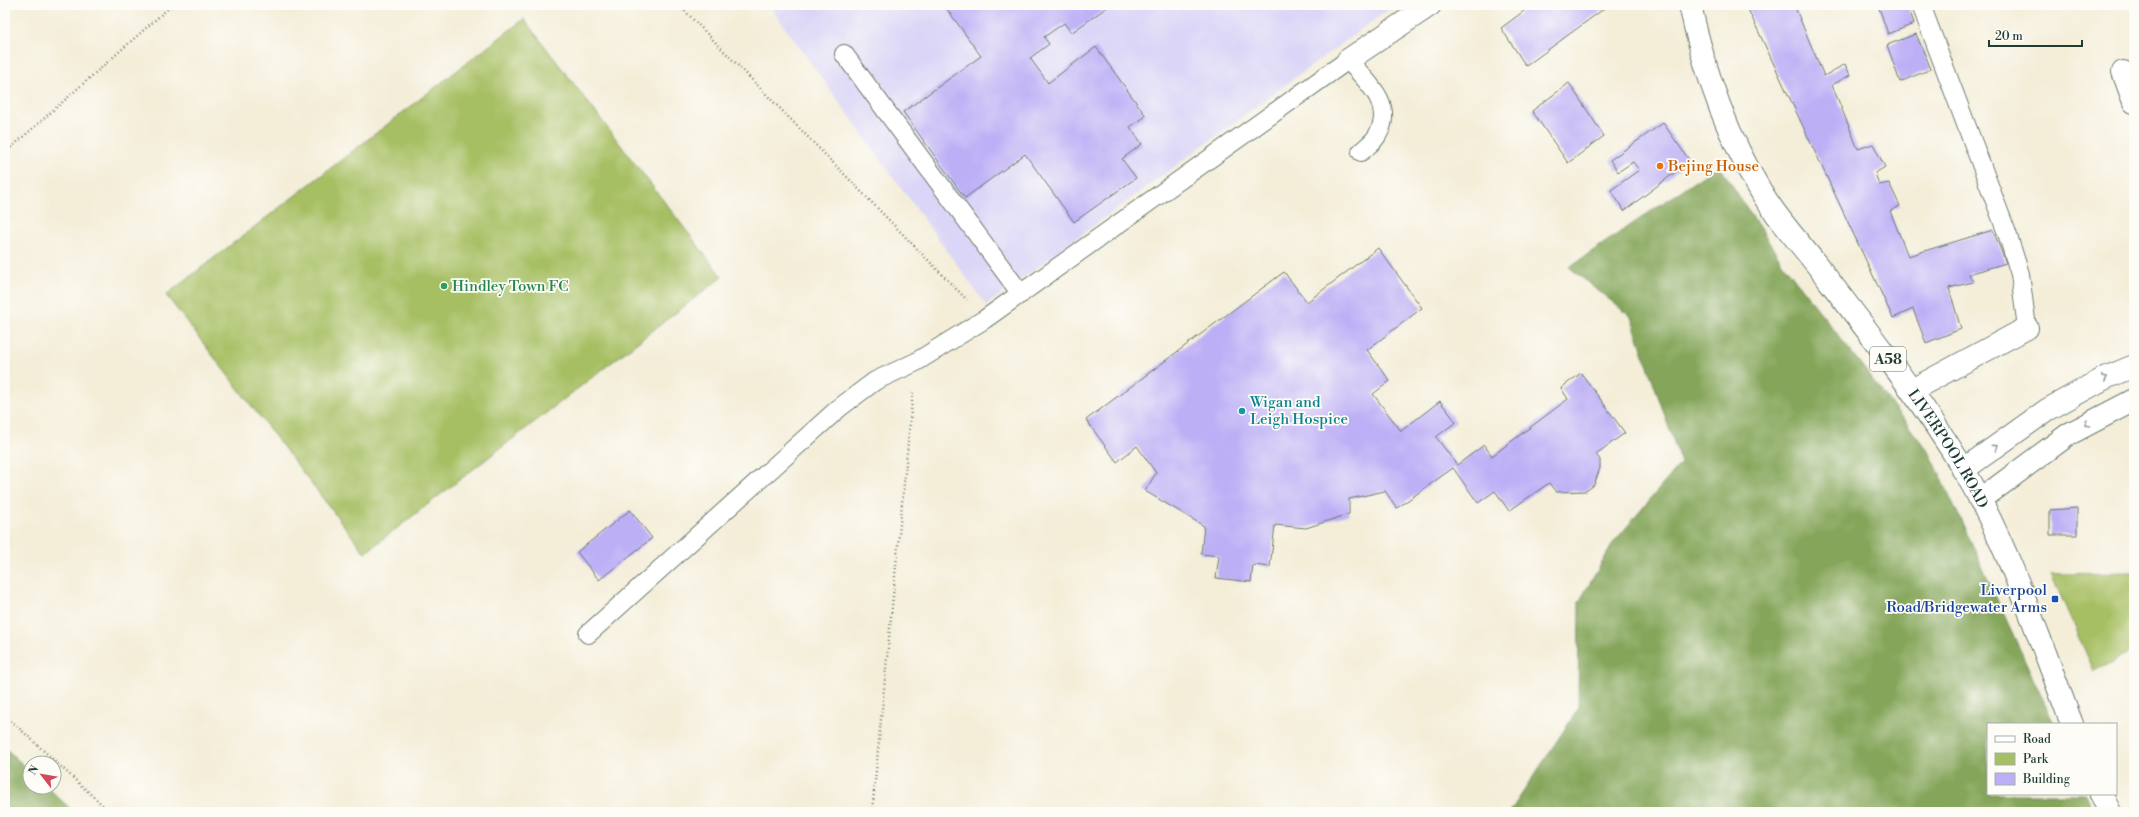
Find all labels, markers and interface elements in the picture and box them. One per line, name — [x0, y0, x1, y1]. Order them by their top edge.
scale bar — [1989, 22, 2082, 48]
text: 20 m — [1995, 29, 2023, 44]
place label: Bejing House — [1667, 157, 1759, 176]
marker: Bejing House — [1655, 161, 1665, 171]
place label: Hindley Town FC — [452, 277, 569, 296]
marker: Hindley Town FC — [439, 281, 449, 291]
road number: A58 — [1870, 347, 1906, 371]
one-way arrow — [2101, 375, 2109, 383]
street label: LIVERPOOL ROAD — [1904, 386, 1992, 512]
place label: Wigan and Leigh Hospice — [1249, 393, 1348, 429]
marker: Wigan and Leigh Hospice — [1237, 406, 1247, 416]
one-way arrow — [2084, 419, 2091, 426]
one-way arrow — [1991, 444, 1998, 452]
place label: Liverpool Road/Bridgewater Arms — [1886, 581, 2048, 617]
marker: Liverpool Road/Bridgewater Arms — [2050, 594, 2060, 604]
legend — [1987, 723, 2117, 795]
text: Road — [2023, 732, 2051, 747]
text: Park — [2023, 752, 2049, 767]
north arrow — [22, 755, 62, 795]
text: N — [26, 763, 43, 778]
text: Building — [2022, 772, 2071, 787]

